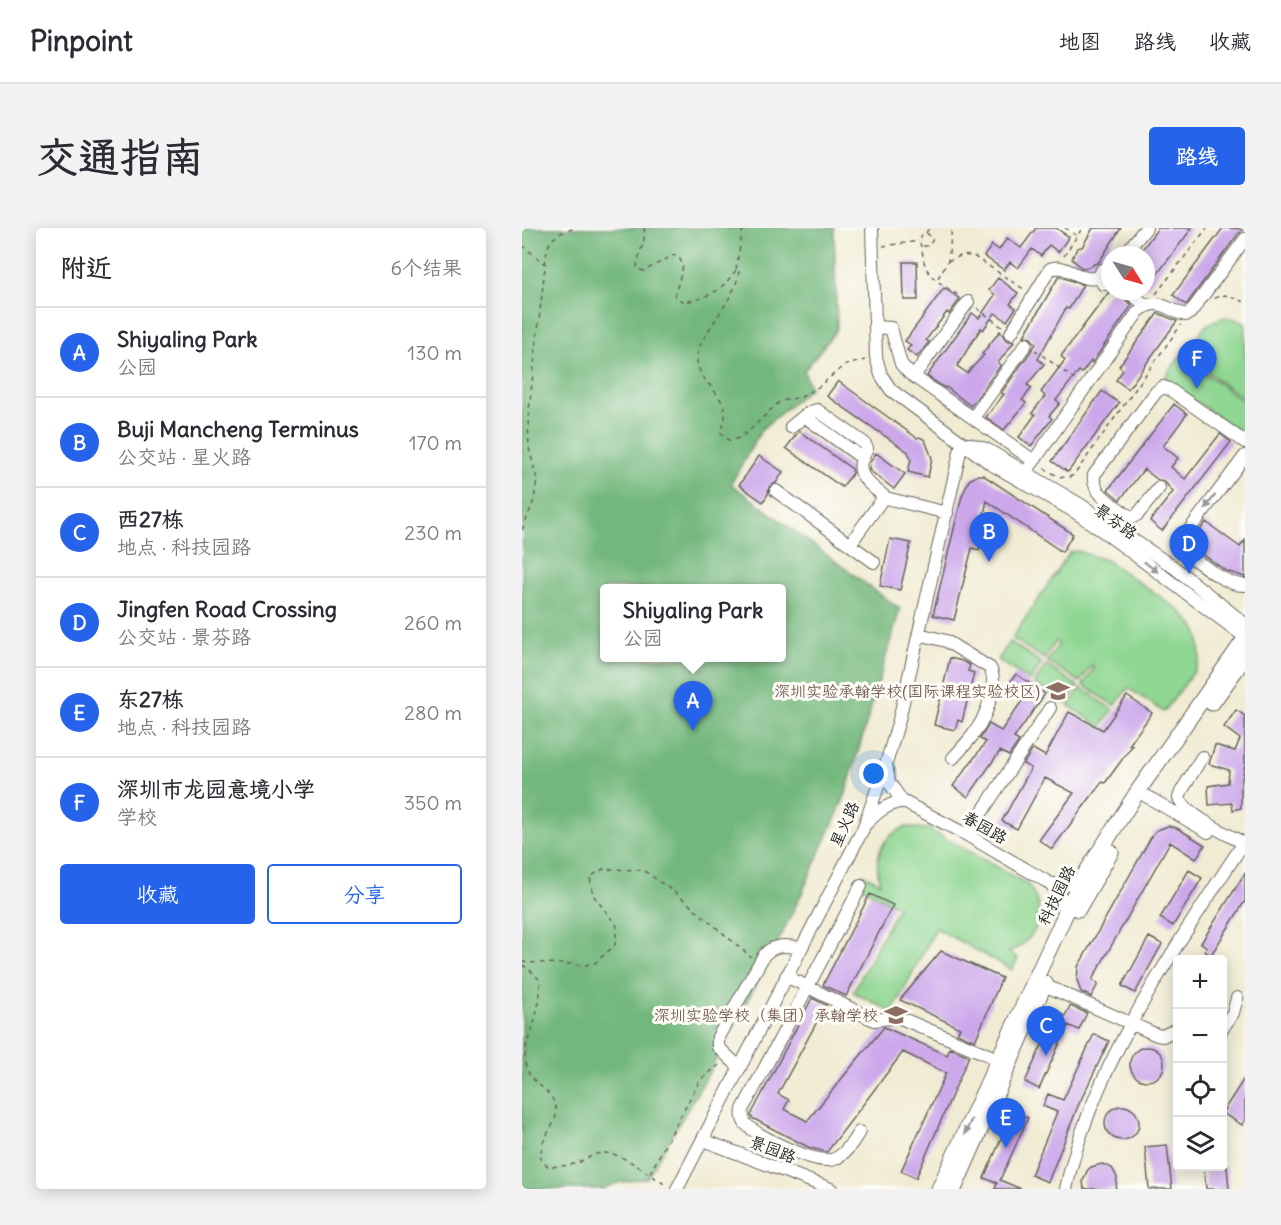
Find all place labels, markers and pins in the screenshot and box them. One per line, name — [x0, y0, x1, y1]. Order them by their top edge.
pin: F — [1178, 340, 1216, 389]
pin: B — [970, 512, 1008, 562]
pin: D — [1170, 524, 1208, 574]
school or university icon: 深圳实验承翰学校(国际课程实验校区) — [1045, 678, 1071, 704]
place label: 深圳实验承翰学校(国际课程实验校区) — [774, 681, 1040, 701]
pin: A — [674, 682, 712, 731]
school or university icon: 深圳实验学校（集团）承翰学校 — [883, 1002, 909, 1028]
place label: 深圳实验学校（集团）承翰学校 — [654, 1005, 878, 1025]
pin: C — [1026, 1006, 1066, 1056]
pin: E — [986, 1098, 1026, 1148]

